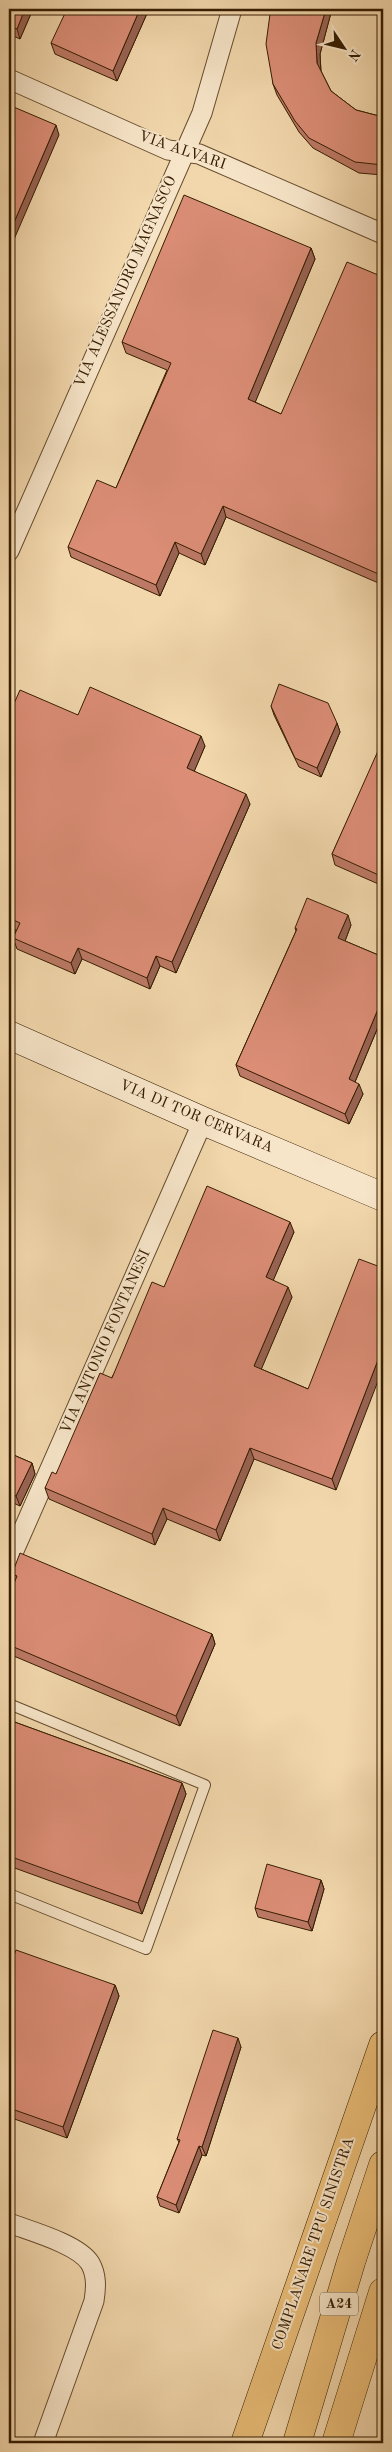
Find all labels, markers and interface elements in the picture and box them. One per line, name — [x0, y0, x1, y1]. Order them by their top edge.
north arrow — [320, 22, 370, 72]
text: N — [345, 46, 363, 64]
street label: VIA ALVARI — [136, 129, 228, 173]
street label: VIA ALESSANDRO MAGNASCO — [72, 174, 180, 390]
street label: VIA DI TOR CERVARA — [117, 1078, 276, 1156]
street label: VIA ANTONIO FONTANESI — [59, 1248, 154, 1436]
street label: COMPLANARE TPU SINISTRA — [270, 2135, 358, 2352]
road number: A24 — [320, 2292, 358, 2316]

